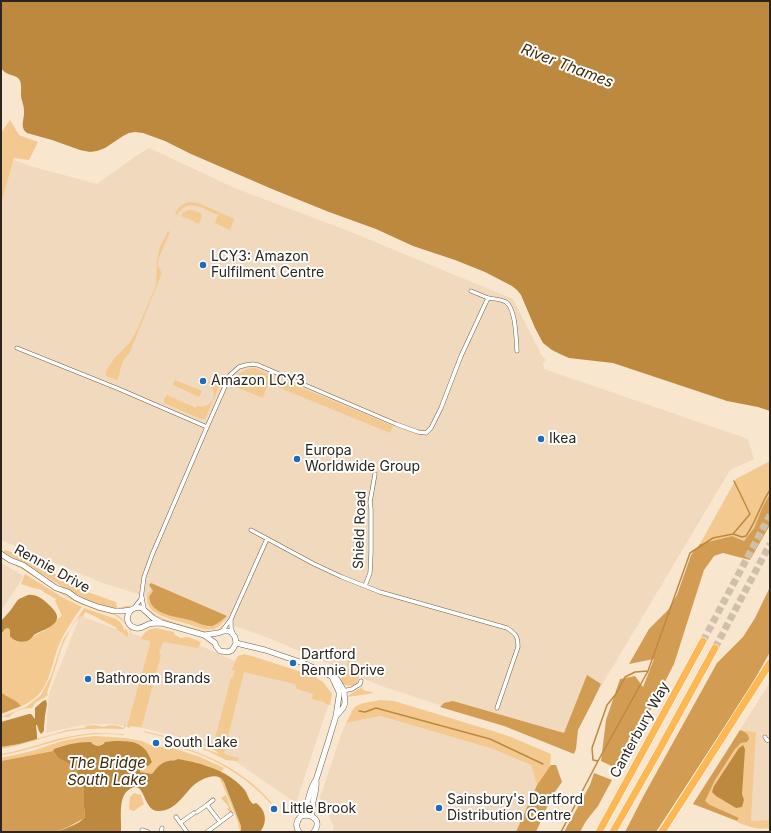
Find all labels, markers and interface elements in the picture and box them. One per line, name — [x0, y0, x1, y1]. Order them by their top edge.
water label: River Thames — [518, 40, 616, 92]
place label: LCY3: Amazon Fulfilment Centre — [211, 249, 324, 282]
marker: LCY3: Amazon Fulfilment Centre — [198, 260, 208, 270]
place label: Amazon LCY3 — [211, 373, 305, 389]
marker: Amazon LCY3 — [198, 376, 208, 386]
place label: Ikea — [549, 431, 576, 447]
marker: Ikea — [536, 434, 546, 444]
place label: Europa Worldwide Group — [305, 443, 420, 476]
marker: Europa Worldwide Group — [292, 454, 302, 464]
street label: Shield Road — [350, 490, 370, 570]
street label: Rennie Drive — [11, 541, 93, 597]
place label: Dartford Rennie Drive — [301, 647, 385, 680]
marker: Dartford Rennie Drive — [288, 658, 298, 668]
place label: Bathroom Brands — [96, 671, 210, 687]
marker: Bathroom Brands — [83, 674, 93, 684]
street label: Canterbury Way — [607, 679, 673, 781]
place label: South Lake — [164, 735, 238, 751]
marker: South Lake — [151, 738, 161, 748]
water label: The Bridge South Lake — [67, 754, 147, 789]
place label: Sainsbury's Dartford Distribution Centre — [447, 792, 583, 824]
place label: Little Brook — [282, 801, 356, 817]
marker: Sainsbury's Dartford Distribution Centre — [434, 803, 444, 813]
marker: Little Brook — [269, 804, 279, 814]

